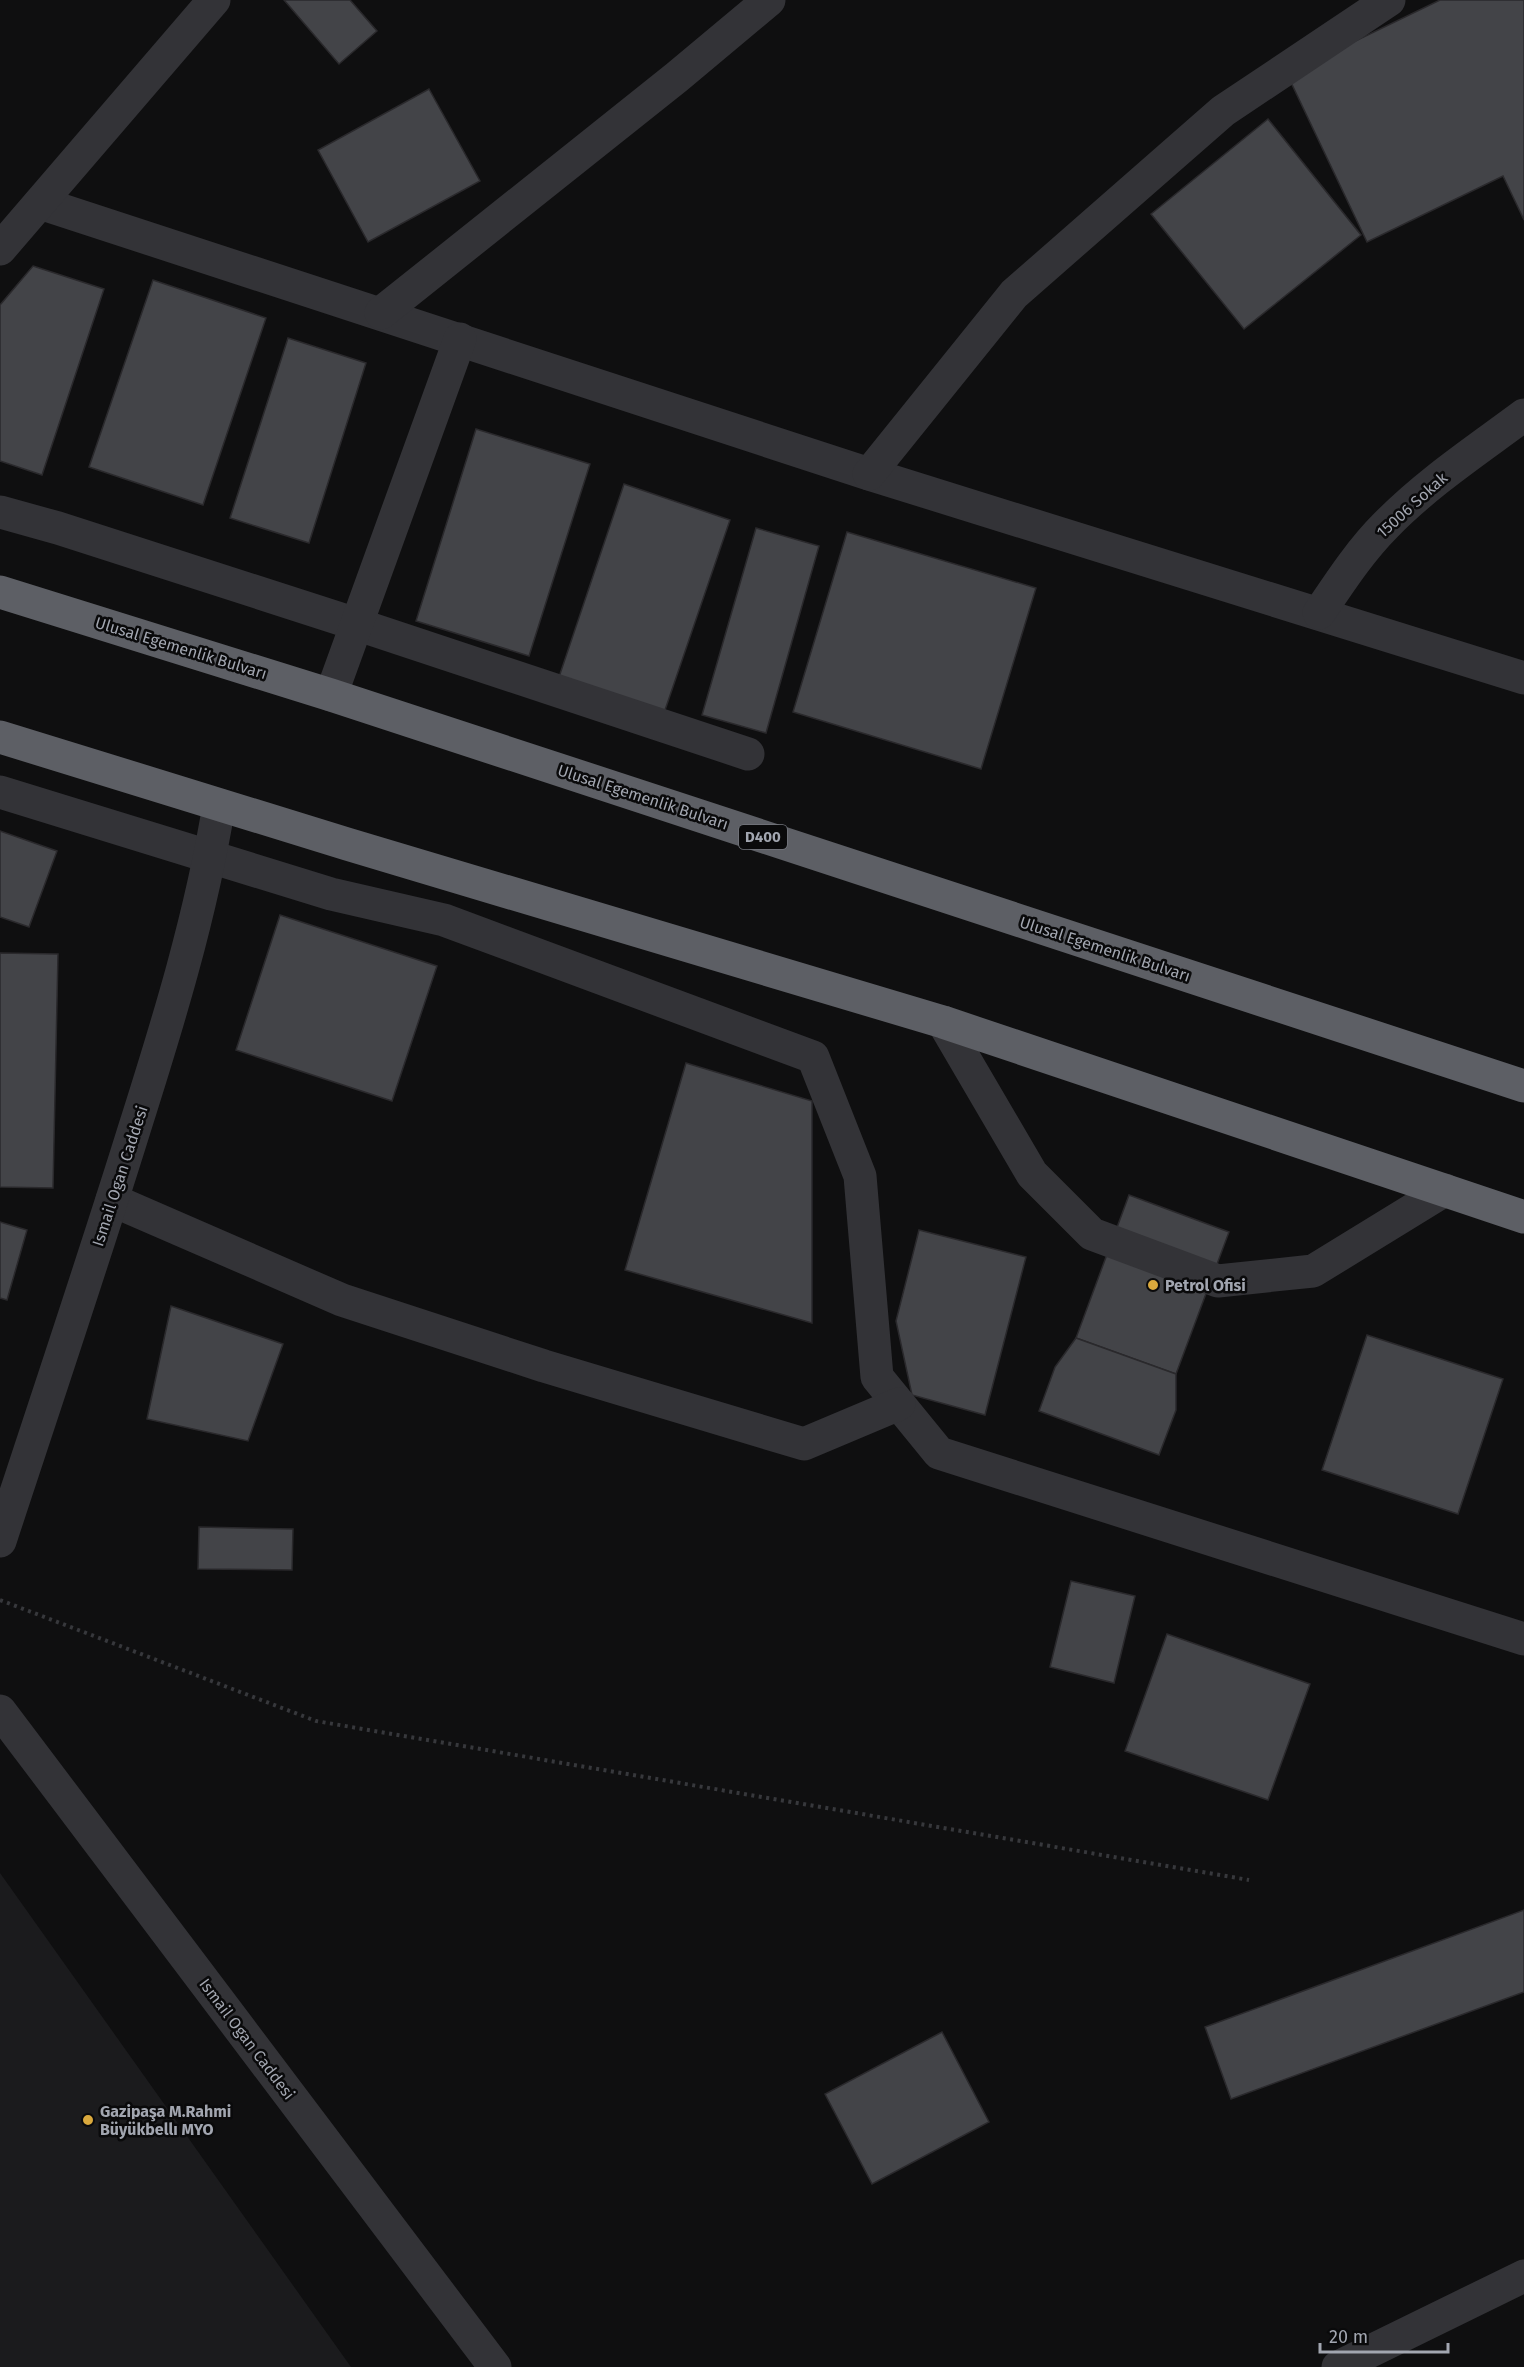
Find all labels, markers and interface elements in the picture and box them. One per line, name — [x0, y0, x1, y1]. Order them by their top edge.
street label: 15006 Sokak — [1373, 468, 1452, 542]
street label: Ulusal Egemenlik Bulvarı — [93, 613, 269, 683]
street label: Ulusal Egemenlik Bulvarı — [555, 760, 731, 834]
road number: D400 — [739, 825, 787, 849]
street label: Ulusal Egemenlik Bulvarı — [1017, 912, 1193, 986]
street label: Ismail Ogan Caddesi — [88, 1103, 152, 1249]
place label: Petrol Ofisi — [1165, 1276, 1246, 1295]
marker: Petrol Ofisi — [1146, 1278, 1160, 1292]
street label: Ismail Ogan Caddesi — [195, 1975, 299, 2103]
place label: Gazipaşa M.Rahmi Büyükbellı MYO — [100, 2102, 231, 2139]
marker: Gazipaşa M.Rahmi Büyükbellı MYO — [81, 2113, 95, 2127]
scale bar — [1320, 2316, 1448, 2354]
text: 20 m — [1329, 2326, 1368, 2348]

